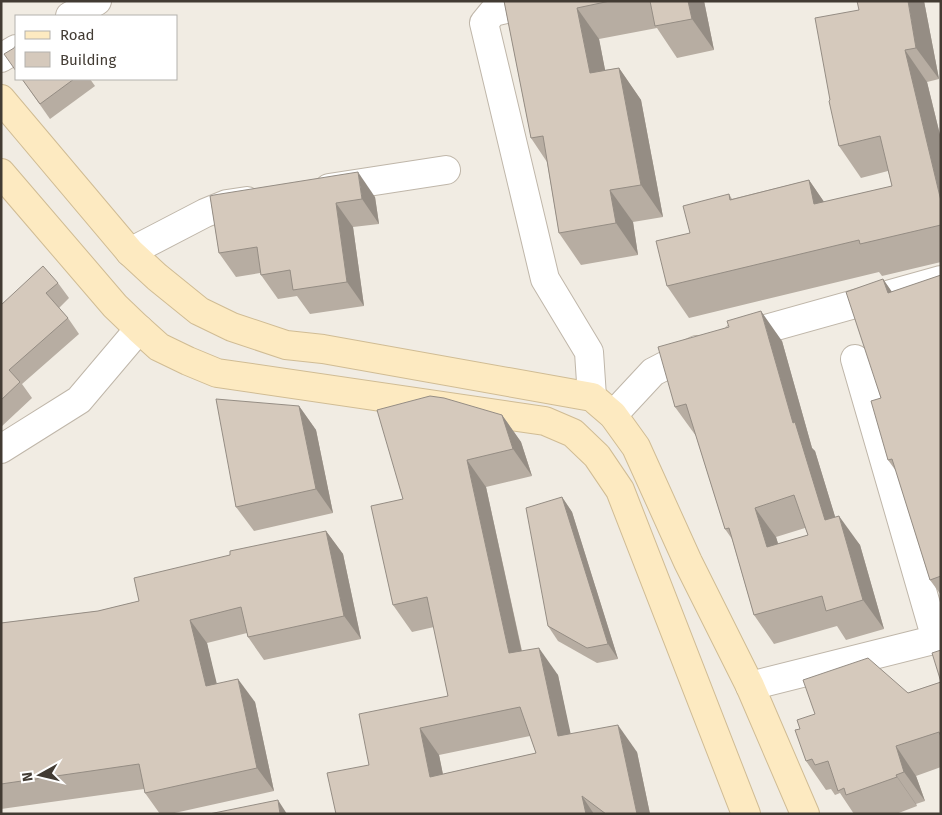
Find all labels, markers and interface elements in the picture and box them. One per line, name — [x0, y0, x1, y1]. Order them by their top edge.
legend — [15, 15, 178, 80]
text: Road — [60, 26, 95, 44]
text: Building — [60, 51, 116, 69]
north arrow — [15, 750, 65, 800]
text: N — [19, 771, 37, 783]

